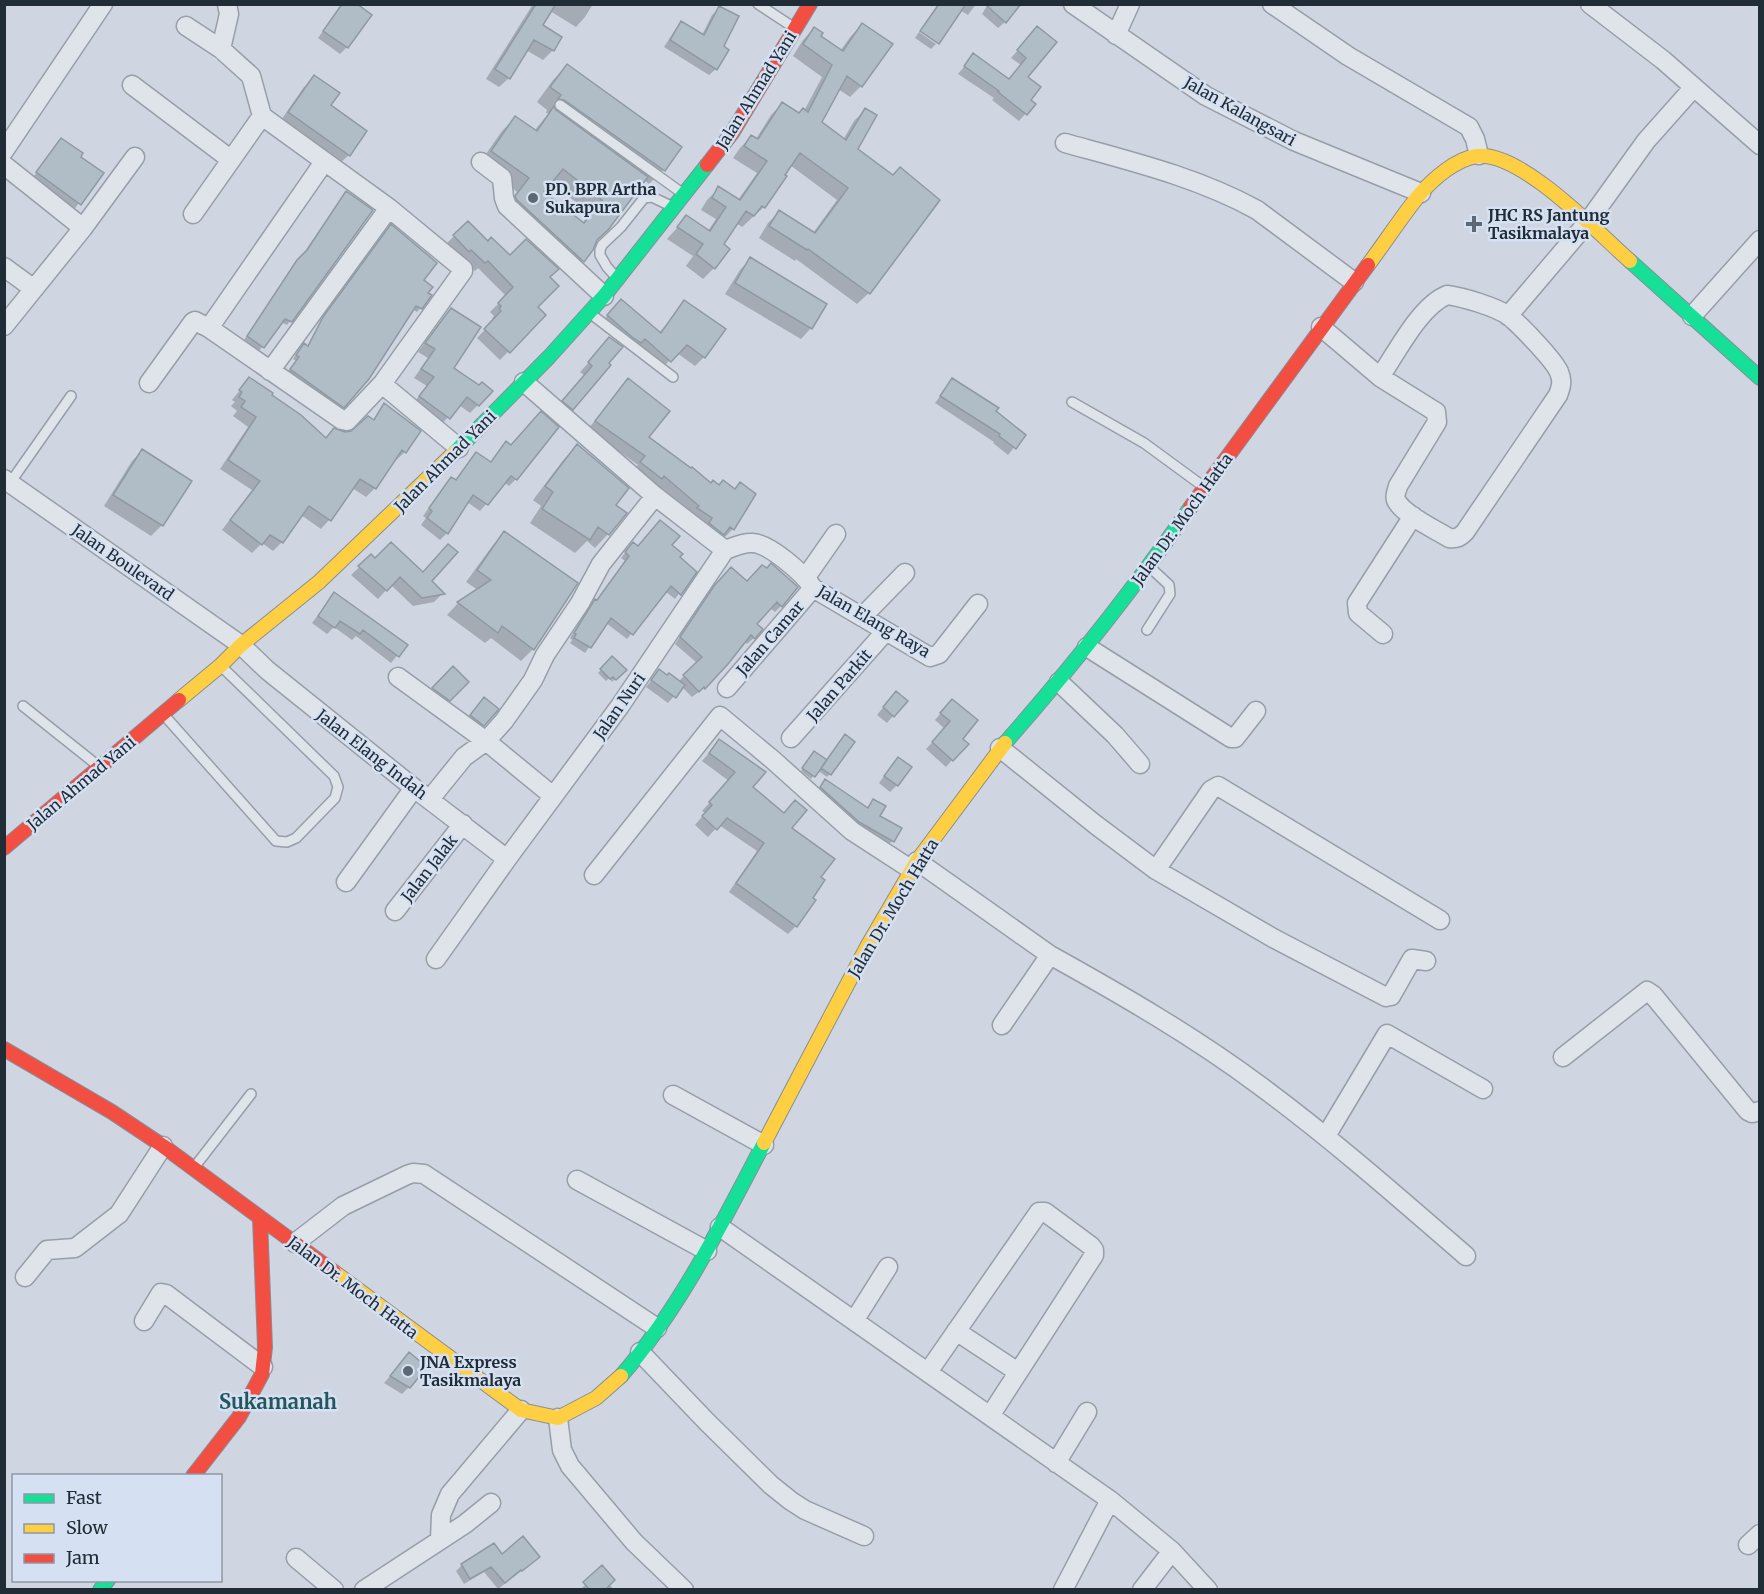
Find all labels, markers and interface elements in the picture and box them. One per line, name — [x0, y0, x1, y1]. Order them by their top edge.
street label: Jalan Ahmad Yani — [711, 27, 800, 154]
street label: Jalan Kalangsari — [1180, 71, 1299, 150]
place label: PD. BPR Artha Sukapura — [545, 179, 657, 217]
marker: PD. BPR Artha Sukapura — [526, 191, 540, 205]
place label: JHC RS Jantung Tasikmalaya — [1487, 205, 1609, 243]
marker: JHC RS Jantung Tasikmalaya — [1465, 215, 1483, 233]
street label: Jalan Ahmad Yani — [389, 406, 500, 517]
street label: Jalan Dr. Moch Hatta — [1127, 449, 1237, 590]
street label: Jalan Boulevard — [67, 519, 178, 605]
street label: Jalan Elang Raya — [813, 580, 934, 662]
street label: Jalan Camar — [731, 596, 808, 680]
street label: Jalan Parkit — [802, 644, 876, 726]
street label: Jalan Nuri — [588, 669, 649, 744]
street label: Jalan Elang Indah — [312, 704, 432, 804]
street label: Jalan Ahmad Yani — [22, 732, 139, 835]
street label: Jalan Jalak — [396, 830, 462, 906]
street label: Jalan Dr. Moch Hatta — [843, 835, 943, 982]
street label: Jalan Dr. Moch Hatta — [283, 1231, 423, 1343]
place label: JNA Express Tasikmalaya — [419, 1352, 521, 1390]
marker: JNA Express Tasikmalaya — [401, 1364, 415, 1378]
district label: Sukamanah — [219, 1389, 338, 1414]
legend — [12, 1474, 222, 1582]
text: Fast — [66, 1486, 102, 1509]
text: Slow — [66, 1516, 109, 1539]
text: Jam — [65, 1546, 100, 1569]

